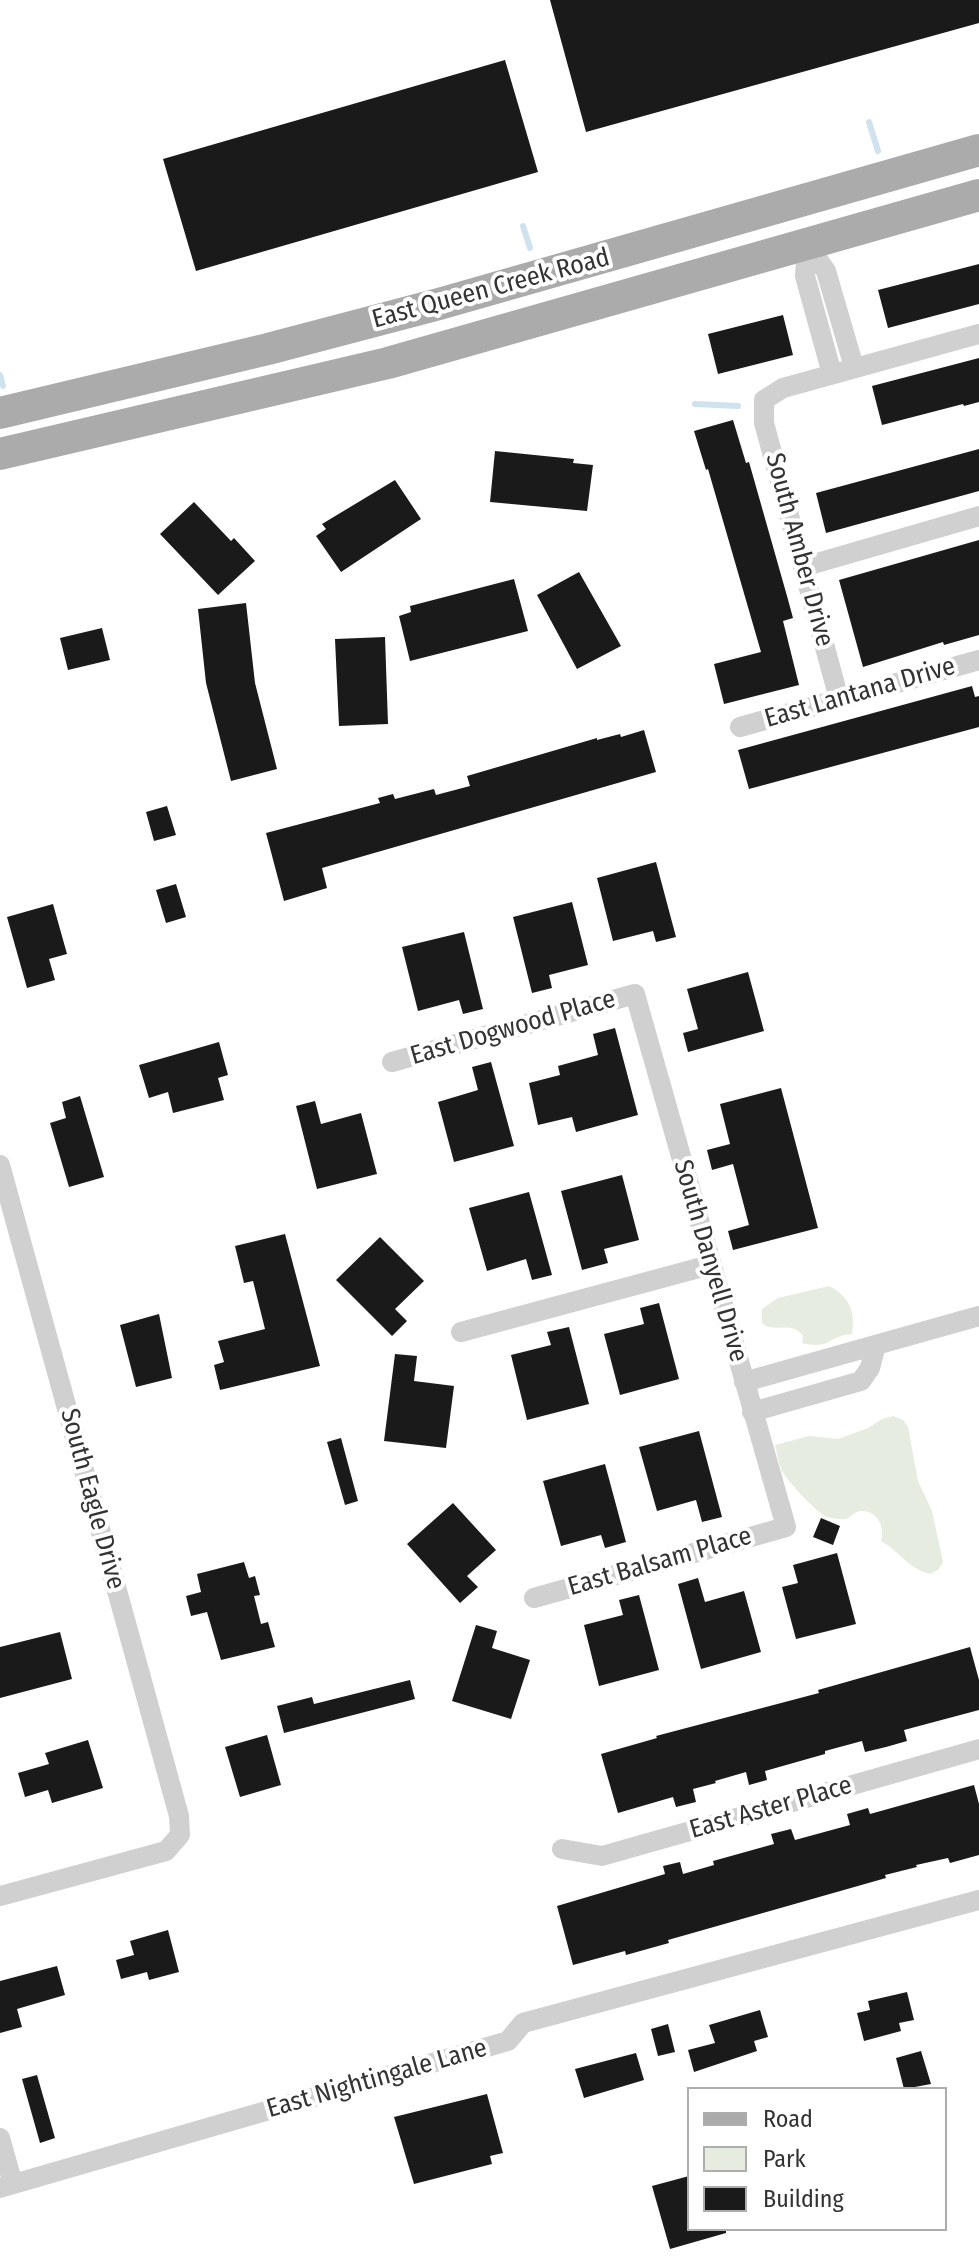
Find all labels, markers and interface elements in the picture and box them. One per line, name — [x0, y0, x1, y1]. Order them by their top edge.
street label: East Queen Creek Road — [369, 242, 613, 336]
street label: South Amber Drive — [758, 450, 840, 650]
street label: East Lantana Drive — [761, 651, 959, 735]
street label: East Dogwood Place — [407, 984, 619, 1072]
street label: South Danyell Drive — [666, 1156, 754, 1366]
street label: South Eagle Drive — [53, 1405, 131, 1593]
street label: East Balsam Place — [564, 1521, 756, 1603]
street label: East Aster Place — [686, 1770, 856, 1846]
street label: East Nightingale Lane — [263, 2033, 491, 2125]
legend — [687, 2087, 947, 2231]
text: Road — [763, 2105, 813, 2133]
text: Park — [763, 2145, 806, 2173]
text: Building — [763, 2185, 844, 2213]

